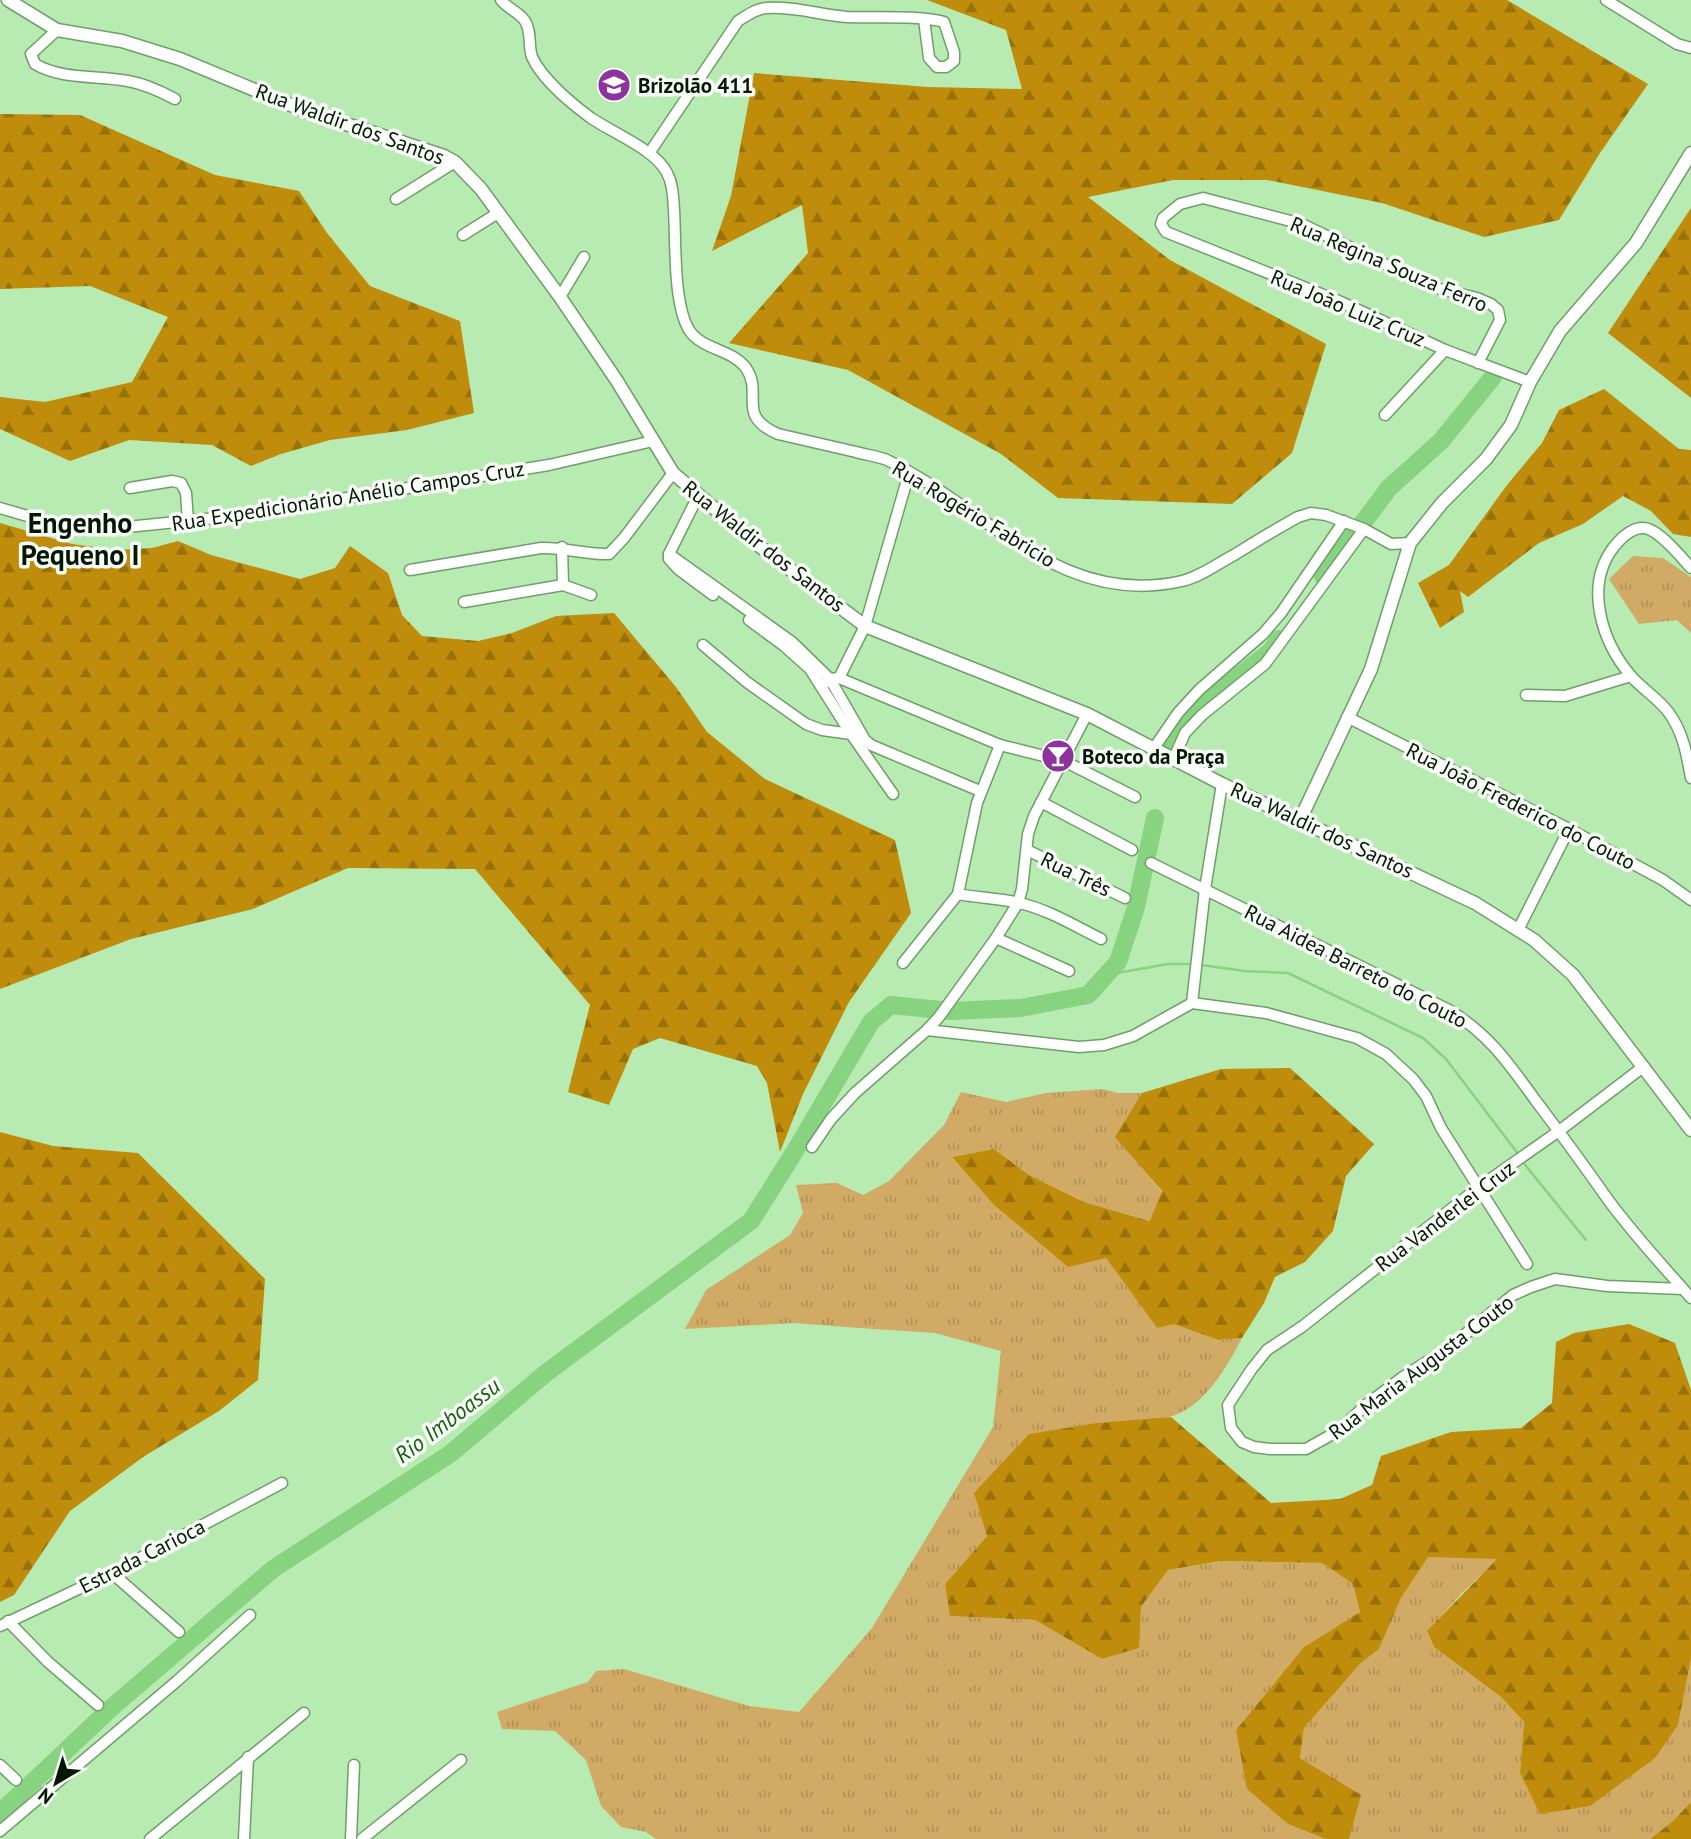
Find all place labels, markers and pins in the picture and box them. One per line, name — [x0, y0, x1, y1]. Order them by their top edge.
school or university icon: Brizolão 411 — [595, 66, 633, 104]
place label: Brizolão 411 — [638, 72, 753, 99]
bar icon: Boteco da Praça — [1039, 737, 1077, 775]
place label: Boteco da Praça — [1082, 743, 1225, 770]

